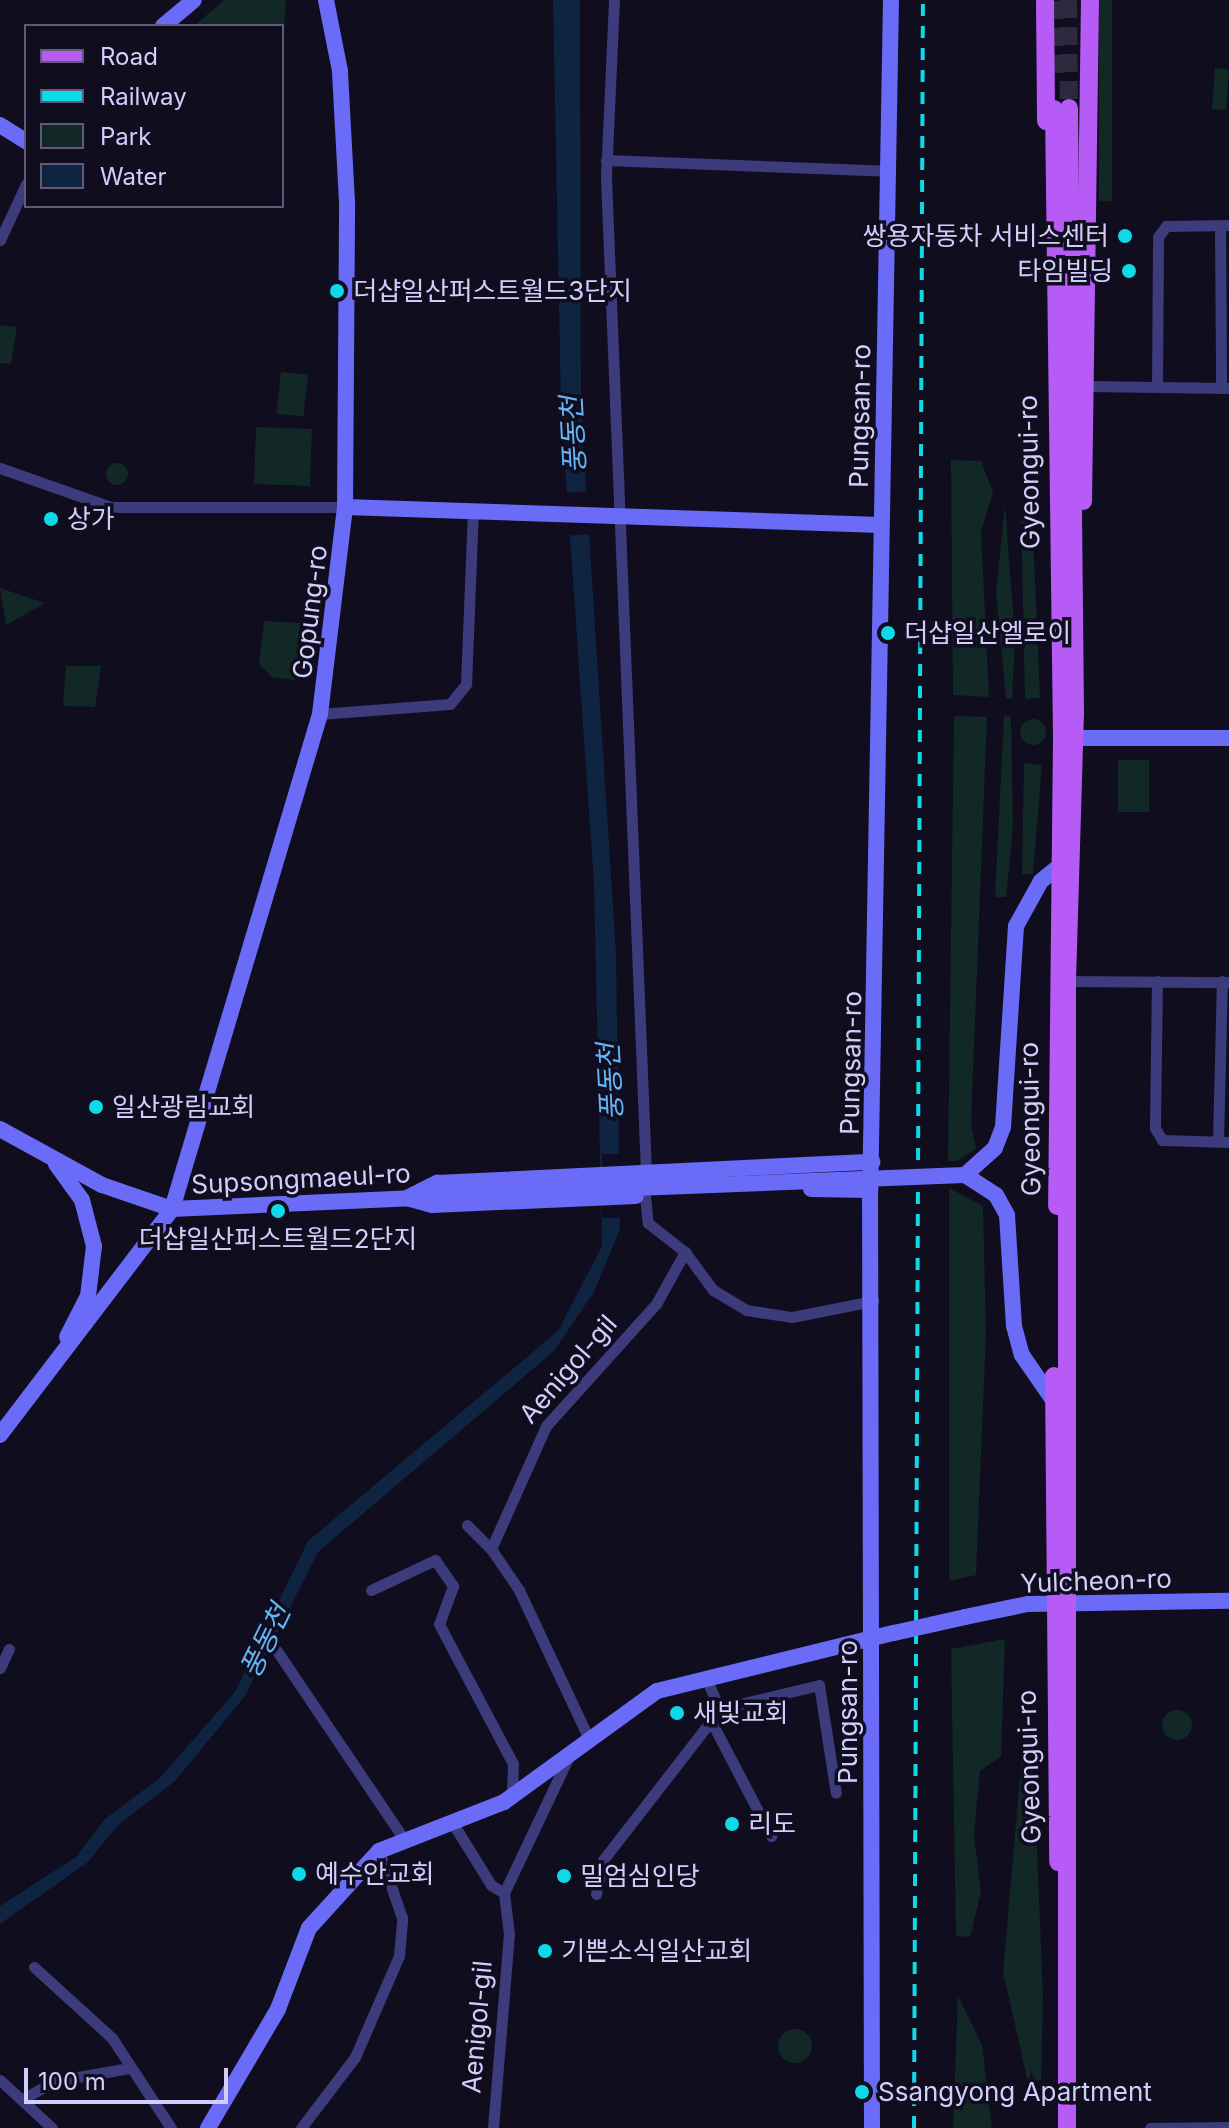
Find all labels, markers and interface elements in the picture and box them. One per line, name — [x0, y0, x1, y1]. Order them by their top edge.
legend — [24, 24, 284, 208]
text: Road — [100, 42, 158, 71]
text: Railway — [100, 82, 187, 111]
text: Park — [100, 122, 151, 151]
text: Water — [100, 162, 167, 191]
place label: 쌍용자동차 서비스센터 — [862, 220, 1109, 252]
marker: 쌍용자동차 서비스센터 — [1116, 227, 1134, 245]
place label: 타임빌딩 — [1017, 255, 1113, 287]
marker: 타임빌딩 — [1120, 262, 1138, 280]
place label: 더샵일산퍼스트월드3단지 — [353, 275, 632, 307]
marker: 더샵일산퍼스트월드3단지 — [328, 282, 346, 300]
street label: Pungsan-ro — [843, 344, 877, 488]
street label: Gyeongui-ro — [1012, 395, 1046, 549]
water label: 풍동천 — [554, 396, 592, 474]
place label: 상가 — [67, 503, 115, 535]
marker: 상가 — [42, 510, 60, 528]
street label: Gopung-ro — [286, 543, 334, 681]
place label: 더샵일산엘로이 — [904, 617, 1071, 649]
marker: 더샵일산엘로이 — [879, 624, 897, 642]
street label: Pungsan-ro — [834, 991, 868, 1135]
street label: Gyeongui-ro — [1013, 1042, 1047, 1196]
water label: 풍동천 — [591, 1043, 629, 1121]
place label: 일산광림교회 — [112, 1091, 256, 1123]
marker: 일산광림교회 — [87, 1098, 105, 1116]
street label: Supsongmaeul-ro — [190, 1158, 412, 1200]
marker: 더샵일산퍼스트월드2단지 — [269, 1202, 287, 1220]
place label: 더샵일산퍼스트월드2단지 — [139, 1223, 417, 1255]
street label: Aenigol-gil — [513, 1309, 623, 1429]
street label: Yulcheon-ro — [1020, 1563, 1172, 1599]
water label: 풍동천 — [233, 1599, 297, 1683]
street label: Pungsan-ro — [832, 1640, 864, 1784]
street label: Gyeongui-ro — [1011, 1689, 1047, 1845]
place label: 새빛교회 — [693, 1697, 789, 1729]
marker: 새빛교회 — [668, 1704, 686, 1722]
place label: 리도 — [748, 1808, 796, 1840]
marker: 리도 — [723, 1815, 741, 1833]
place label: 예수안교회 — [315, 1858, 435, 1890]
place label: 밀엄심인당 — [580, 1860, 700, 1892]
marker: 예수안교회 — [290, 1865, 308, 1883]
marker: 밀엄심인당 — [555, 1867, 573, 1885]
place label: 기쁜소식일산교회 — [561, 1935, 752, 1967]
marker: 기쁜소식일산교회 — [536, 1942, 554, 1960]
street label: Aenigol-gil — [456, 1959, 498, 2095]
scale bar — [28, 2052, 232, 2102]
text: 100 m — [38, 2067, 106, 2096]
place label: Ssangyong Apartment — [878, 2076, 1152, 2108]
marker: Ssangyong Apartment — [853, 2083, 871, 2101]

